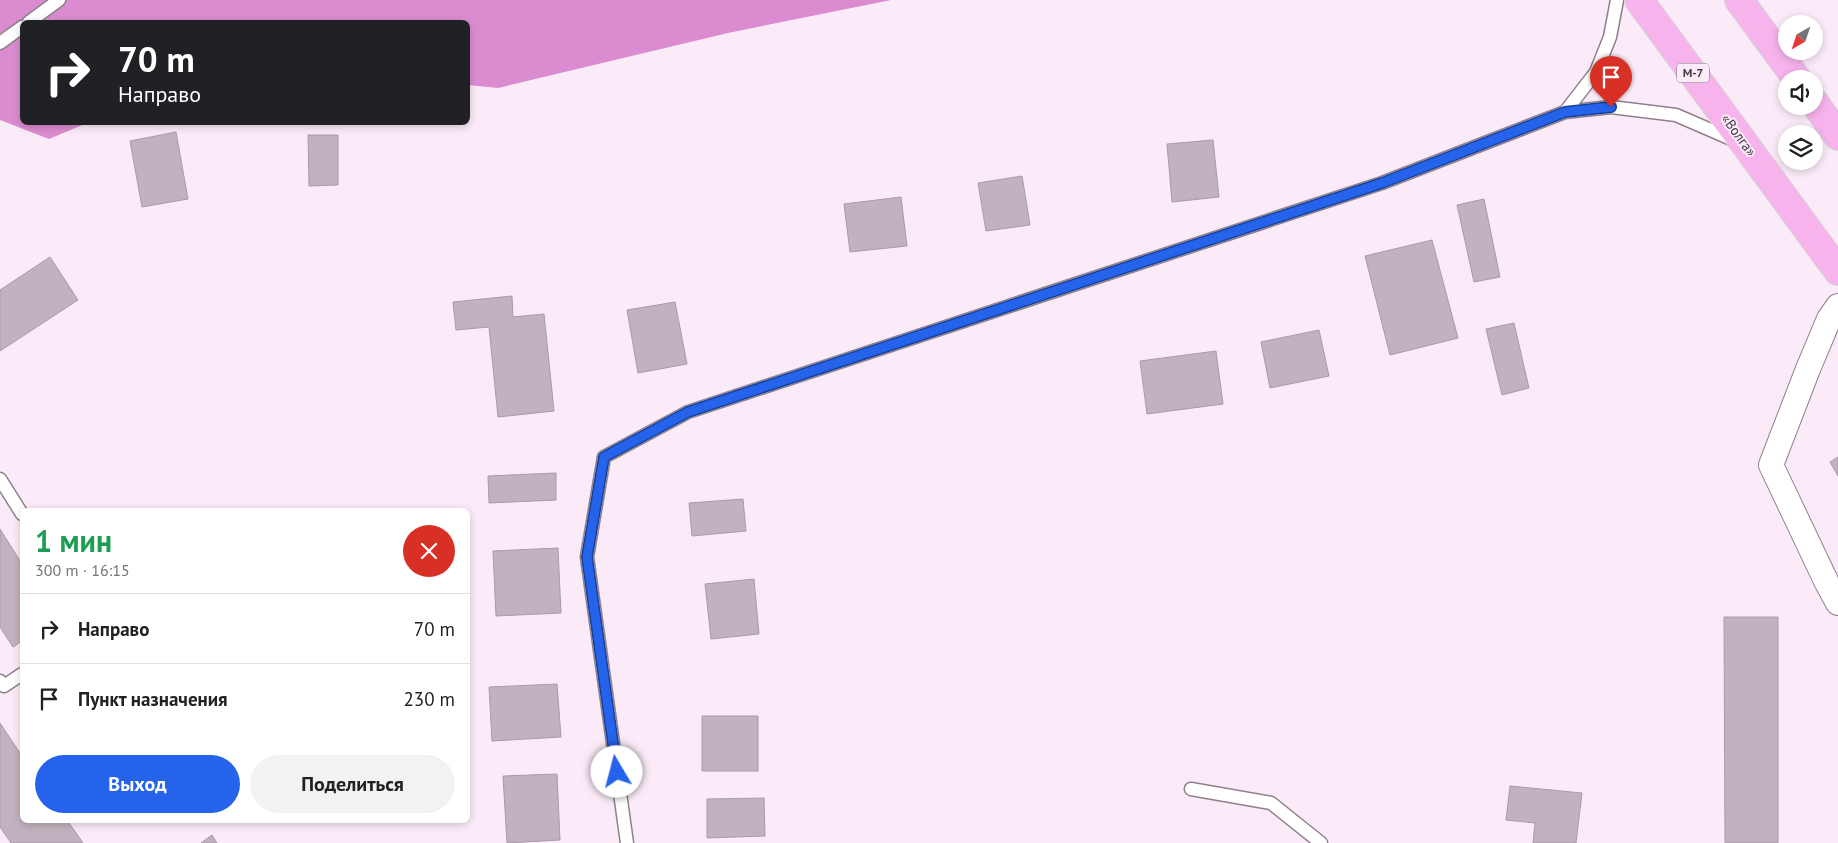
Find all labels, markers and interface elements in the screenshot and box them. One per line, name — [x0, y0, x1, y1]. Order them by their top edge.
north arrow — [1778, 15, 1822, 60]
map controls — [1778, 15, 1823, 170]
text: 70 m — [118, 36, 195, 82]
icon: right — [35, 40, 100, 105]
pin — [1590, 56, 1632, 107]
icon: arrive — [1597, 63, 1625, 91]
road number: М-7 — [1677, 64, 1709, 82]
button: sound — [1778, 70, 1823, 115]
text: Направо — [118, 80, 201, 108]
street label: «Волга» — [1718, 110, 1761, 160]
button: layers — [1778, 125, 1823, 170]
text: 1 мин — [35, 521, 112, 560]
button: close — [403, 525, 455, 577]
text: 300 m · 16:15 — [35, 560, 130, 580]
icon: right — [35, 615, 63, 643]
text: Направо — [78, 617, 149, 641]
text: 70 m — [414, 617, 455, 641]
icon: arrive — [35, 685, 63, 713]
text: Пункт назначения — [78, 687, 228, 711]
text: 230 m — [403, 687, 455, 711]
position arrow — [590, 745, 642, 797]
button: Выход — [35, 755, 240, 813]
button: Поделиться — [250, 755, 455, 813]

